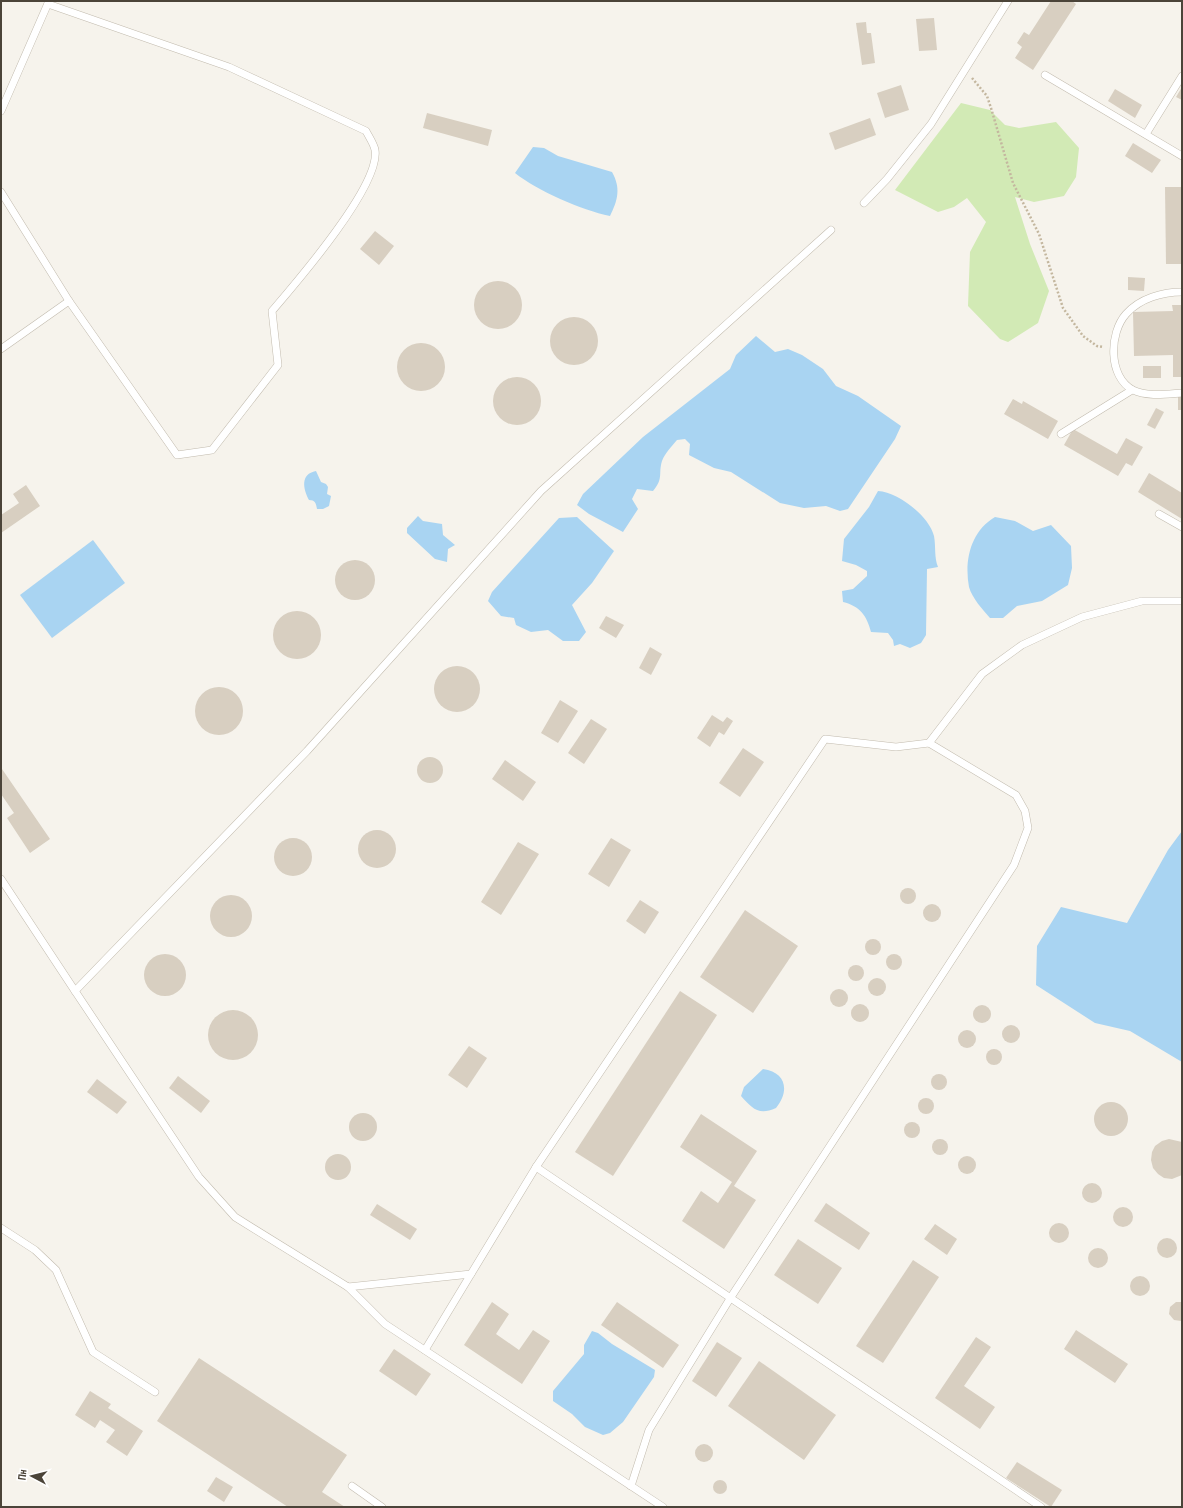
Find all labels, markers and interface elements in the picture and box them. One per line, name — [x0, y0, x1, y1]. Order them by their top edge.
north arrow — [12, 1456, 52, 1496]
text: Пн — [14, 1469, 30, 1481]

